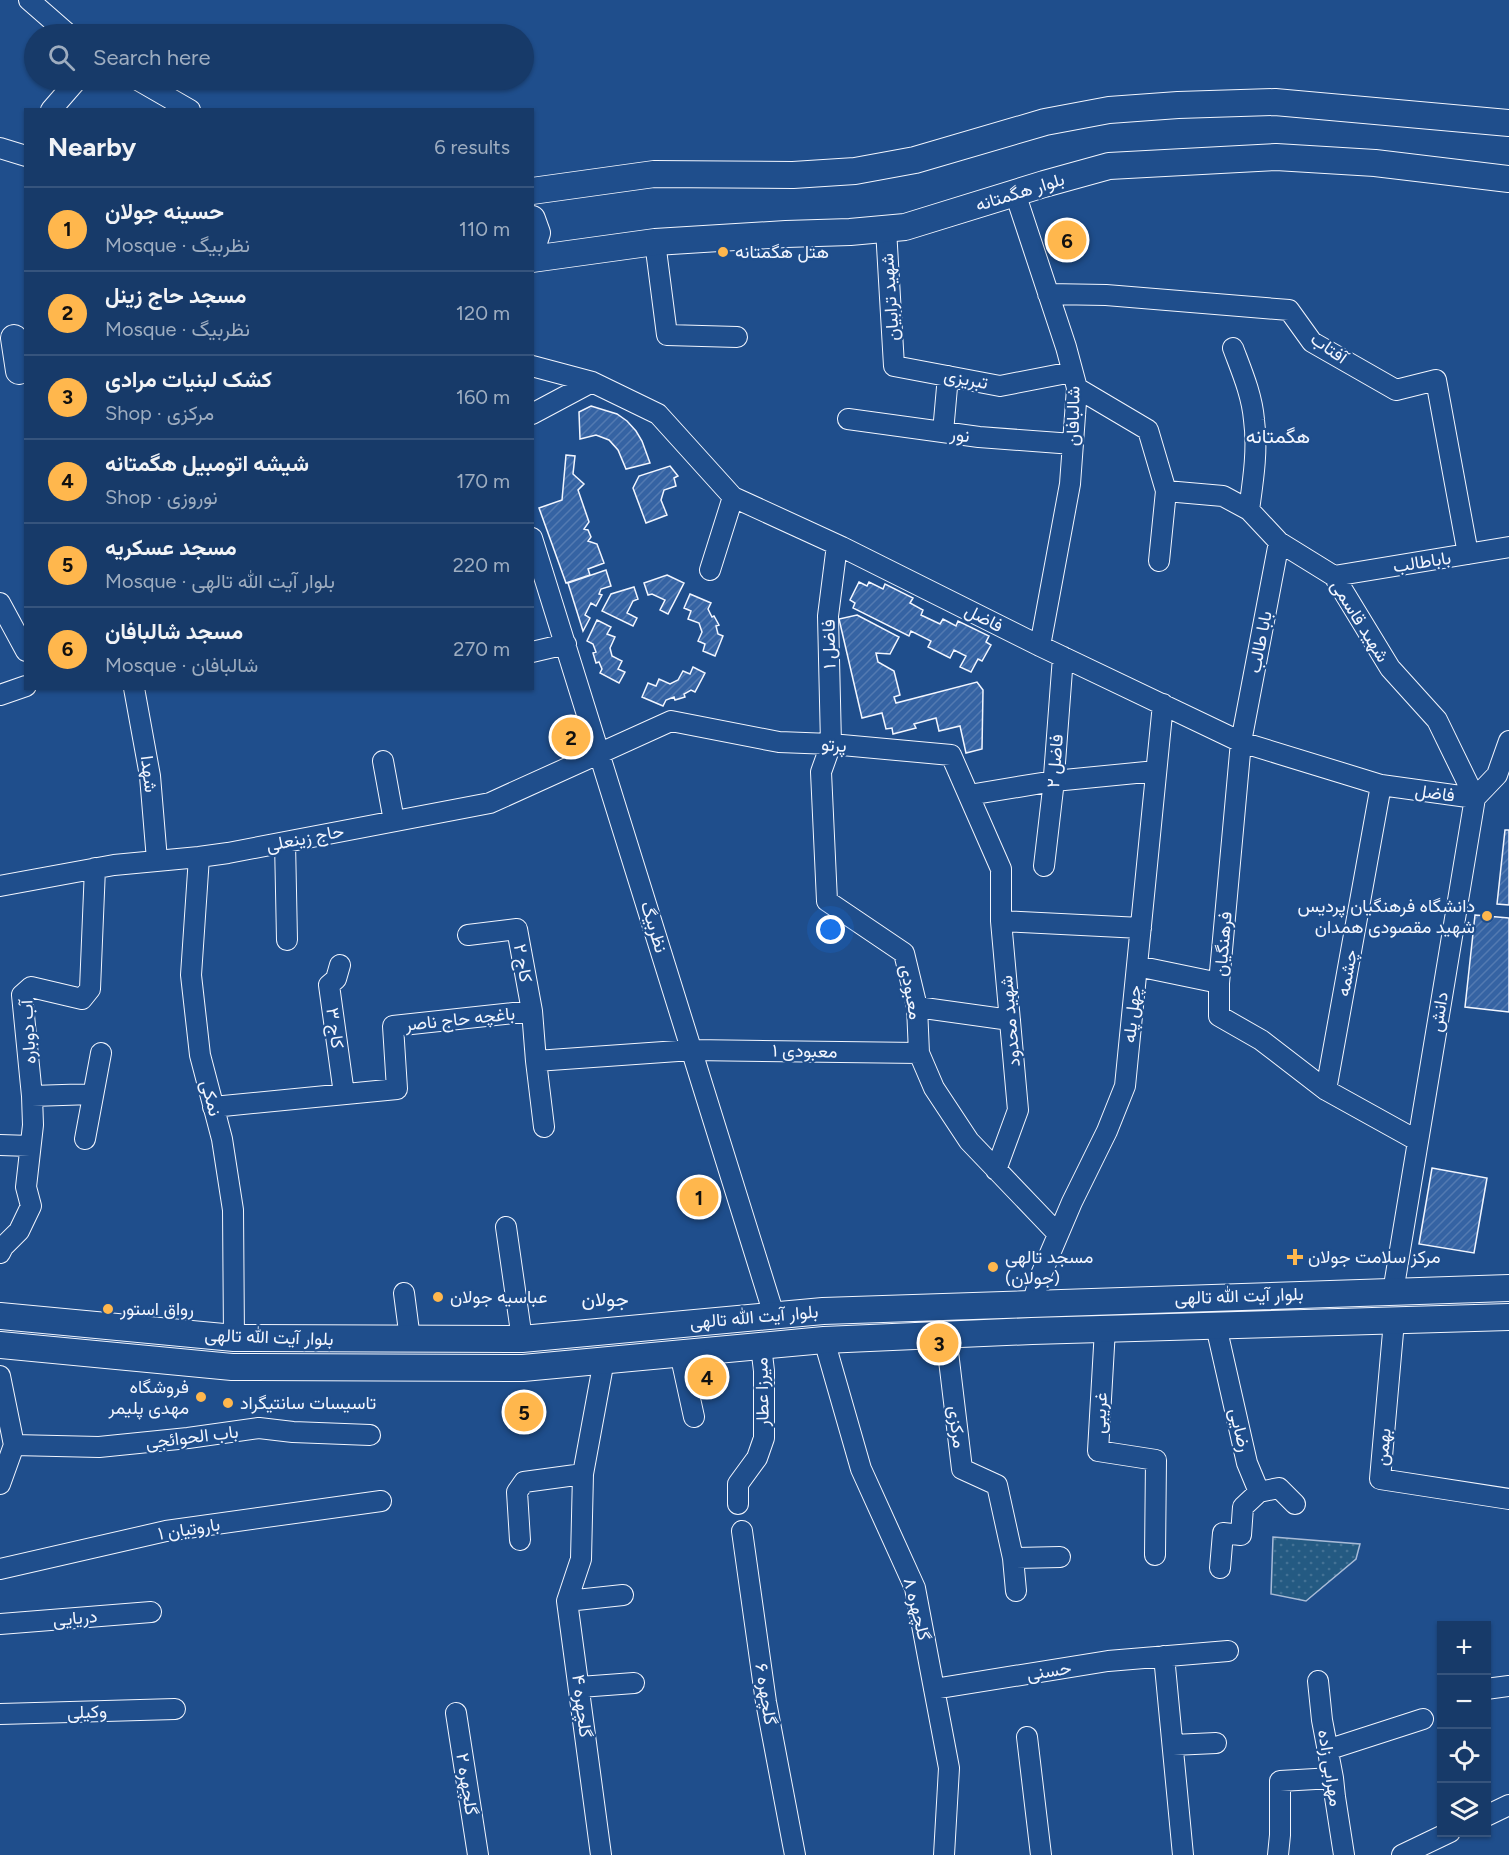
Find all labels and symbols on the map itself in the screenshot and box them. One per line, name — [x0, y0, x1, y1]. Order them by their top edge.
street label: بلوار هگمتانه — [973, 168, 1067, 216]
pin: 6 — [1048, 218, 1086, 262]
place label: هتل هگمتانه — [735, 241, 829, 263]
marker: هتل هگمتانه — [716, 245, 730, 259]
street label: شهید ترابیان — [876, 252, 904, 342]
street label: آفتاب — [1306, 328, 1353, 369]
street label: تبریزی — [942, 364, 990, 394]
street label: شالبافان — [1061, 386, 1085, 446]
street label: نور — [948, 423, 971, 447]
district label: هگمتانه — [1246, 424, 1310, 448]
street label: باباطالب — [1391, 547, 1453, 577]
street label: شهید قاسمی — [1326, 576, 1394, 666]
street label: فاضل — [961, 599, 1007, 637]
street label: بابا طالب — [1243, 609, 1277, 675]
street label: فاضل ۱ — [818, 619, 840, 669]
pin: 2 — [552, 714, 590, 760]
street label: پرتو — [820, 733, 847, 758]
street label: فاضل ۲ — [1042, 733, 1068, 789]
street label: شهدا — [136, 754, 162, 794]
street label: فاضل — [1414, 779, 1456, 807]
street label: حاج زینعلی — [264, 820, 346, 857]
place label: دانشگاه فرهنگیان پردیس شهید مقصودی همدان — [1297, 895, 1475, 938]
street label: نظربیگ — [636, 899, 672, 955]
marker: دانشگاه فرهنگیان پردیس شهید مقصودی همدان — [1480, 909, 1494, 923]
street label: فرهنگیان — [1209, 911, 1237, 977]
your location — [816, 915, 845, 944]
street label: کاج ۲ — [508, 942, 537, 984]
street label: چشمه — [1332, 948, 1363, 998]
street label: معبودی — [895, 963, 927, 1021]
street label: شهید محدود — [995, 974, 1025, 1068]
street label: چهل پله — [1118, 984, 1147, 1044]
street label: دانش — [1425, 990, 1453, 1034]
street label: آب دوباره — [15, 998, 41, 1065]
street label: باغچه حاج ناصر — [403, 1002, 516, 1037]
street label: کاج ۳ — [320, 1006, 349, 1050]
street label: معبودی ۱ — [772, 1039, 838, 1063]
street label: نمکی — [196, 1078, 226, 1118]
pin: 1 — [680, 1174, 718, 1220]
place label: مسجد تالهی (جولان) — [1005, 1246, 1093, 1289]
place label: مرکز سلامت جولان — [1308, 1246, 1441, 1268]
marker: مرکز سلامت جولان — [1286, 1248, 1304, 1266]
marker: مسجد تالهی (جولان) — [986, 1260, 1000, 1274]
street label: بلوار آیت الله تالهی — [1174, 1283, 1304, 1309]
place label: عباسیه جولان — [450, 1286, 547, 1308]
district label: جولان — [581, 1287, 629, 1312]
marker: عباسیه جولان — [431, 1290, 445, 1304]
place label: رواق استور — [119, 1298, 194, 1320]
street label: بلوار آیت الله تالهی — [689, 1300, 819, 1334]
marker: رواق استور — [101, 1302, 115, 1316]
pin: 3 — [920, 1320, 958, 1366]
street label: بلوار آیت الله تالهی — [204, 1324, 334, 1350]
pin: 4 — [688, 1354, 726, 1400]
street label: میرزا عطار — [750, 1357, 774, 1428]
place label: فروشگاه مهدی پلیمر — [108, 1376, 189, 1420]
marker: فروشگاه مهدی پلیمر — [194, 1390, 208, 1404]
pin: 5 — [504, 1390, 544, 1434]
place label: تاسیسات سانتیگراد — [240, 1392, 376, 1414]
street label: غریبی — [1088, 1392, 1112, 1434]
marker: تاسیسات سانتیگراد — [221, 1396, 235, 1410]
street label: مرکزی — [943, 1405, 971, 1449]
street label: رضایی — [1224, 1406, 1256, 1454]
street label: باب الحوائجی — [144, 1420, 240, 1454]
street label: بهمن — [1370, 1427, 1396, 1467]
street label: ۱ باروتیان — [156, 1513, 222, 1545]
street label: گلچهره ۸ — [898, 1575, 935, 1643]
street label: دریایی — [52, 1605, 98, 1631]
street label: حسنی — [1025, 1657, 1073, 1685]
street label: گلچهره ۶ — [749, 1662, 782, 1727]
street label: گلچهره ۴ — [566, 1673, 597, 1739]
street label: وکیلی — [67, 1700, 107, 1724]
street label: مهرابی زاده — [1313, 1728, 1347, 1808]
street label: گلچهره ۲ — [450, 1751, 483, 1817]

